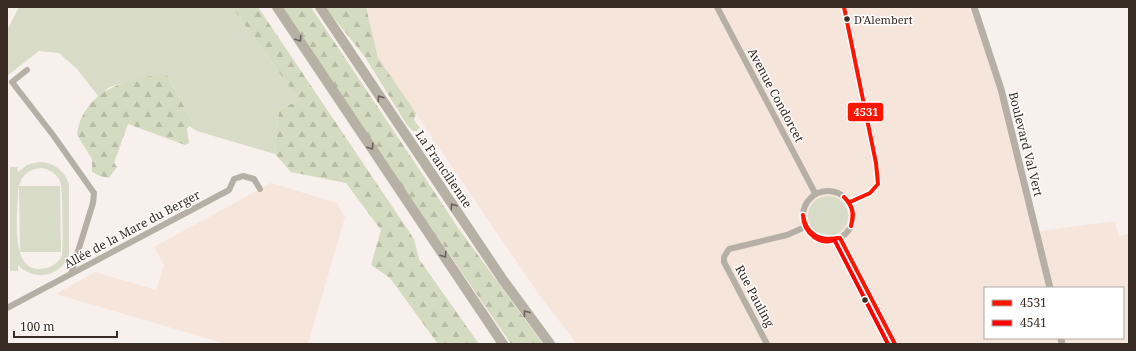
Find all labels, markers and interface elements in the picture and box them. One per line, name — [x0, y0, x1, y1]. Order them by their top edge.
place label: D'Alembert — [854, 12, 913, 27]
marker: D'Alembert — [842, 14, 852, 24]
one-way arrow — [294, 35, 301, 42]
street label: Avenue Condorcet — [744, 45, 808, 145]
street label: Boulevard Val Vert — [1005, 90, 1047, 198]
one-way arrow — [378, 95, 385, 102]
line badge: 4531 — [847, 102, 884, 122]
text: 4531 — [854, 104, 878, 119]
street label: La Francilienne — [412, 127, 476, 211]
one-way arrow — [366, 143, 374, 150]
street label: Allée de la Mare du Berger — [61, 186, 203, 272]
one-way arrow — [450, 203, 458, 210]
one-way arrow — [439, 251, 447, 258]
street label: Rue Pauling — [731, 262, 779, 331]
legend — [984, 287, 1124, 339]
text: 4531 — [1020, 294, 1047, 311]
unlabelled marker — [860, 295, 870, 305]
one-way arrow — [523, 310, 531, 317]
scale bar — [14, 313, 117, 339]
text: 4541 — [1020, 314, 1047, 331]
text: 100 m — [20, 318, 55, 335]

